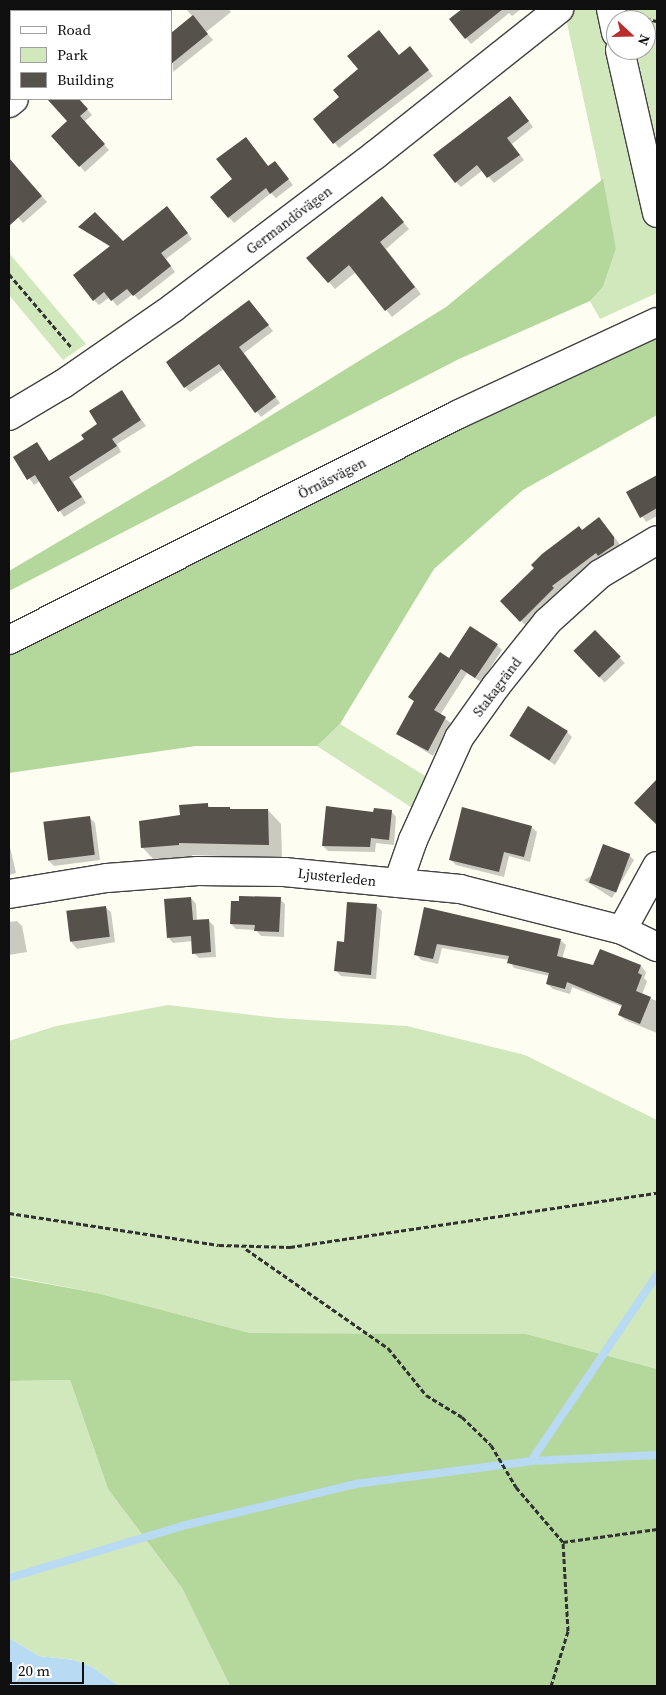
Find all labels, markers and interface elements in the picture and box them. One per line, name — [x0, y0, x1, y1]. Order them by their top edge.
legend — [10, 10, 172, 100]
north arrow — [606, 10, 656, 60]
text: Road — [57, 19, 91, 40]
text: N — [633, 32, 655, 48]
text: Park — [57, 44, 88, 65]
text: Building — [57, 69, 114, 90]
street label: Germandövägen — [243, 182, 335, 258]
street label: Örnäsvägen — [295, 454, 369, 502]
street label: Stakagränd — [469, 654, 525, 720]
street label: Ljusterleden — [297, 865, 377, 889]
scale bar — [12, 1652, 86, 1684]
text: 20 m — [18, 1660, 50, 1681]

